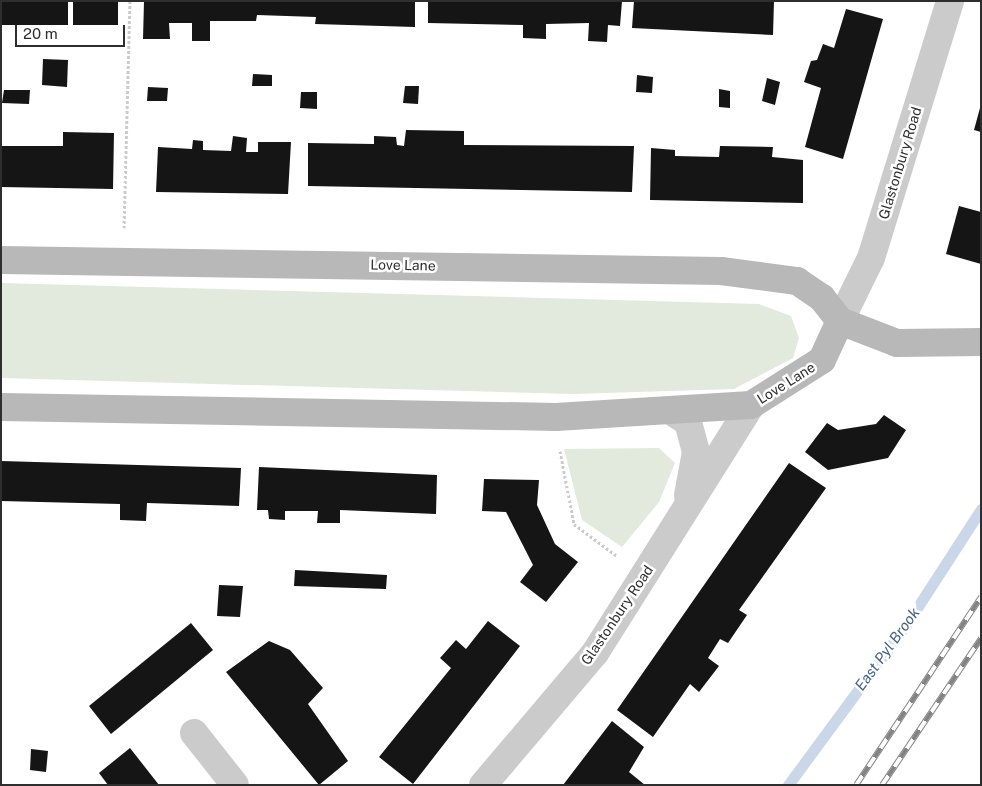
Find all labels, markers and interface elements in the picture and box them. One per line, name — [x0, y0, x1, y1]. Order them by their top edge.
scale bar — [18, 15, 128, 47]
text: 20 m — [23, 25, 58, 42]
street label: Glastonbury Road — [875, 105, 925, 221]
street label: Love Lane — [370, 256, 436, 274]
street label: Love Lane — [754, 359, 818, 407]
street label: Glastonbury Road — [577, 562, 657, 668]
water label: East Pyl Brook — [851, 604, 923, 694]

